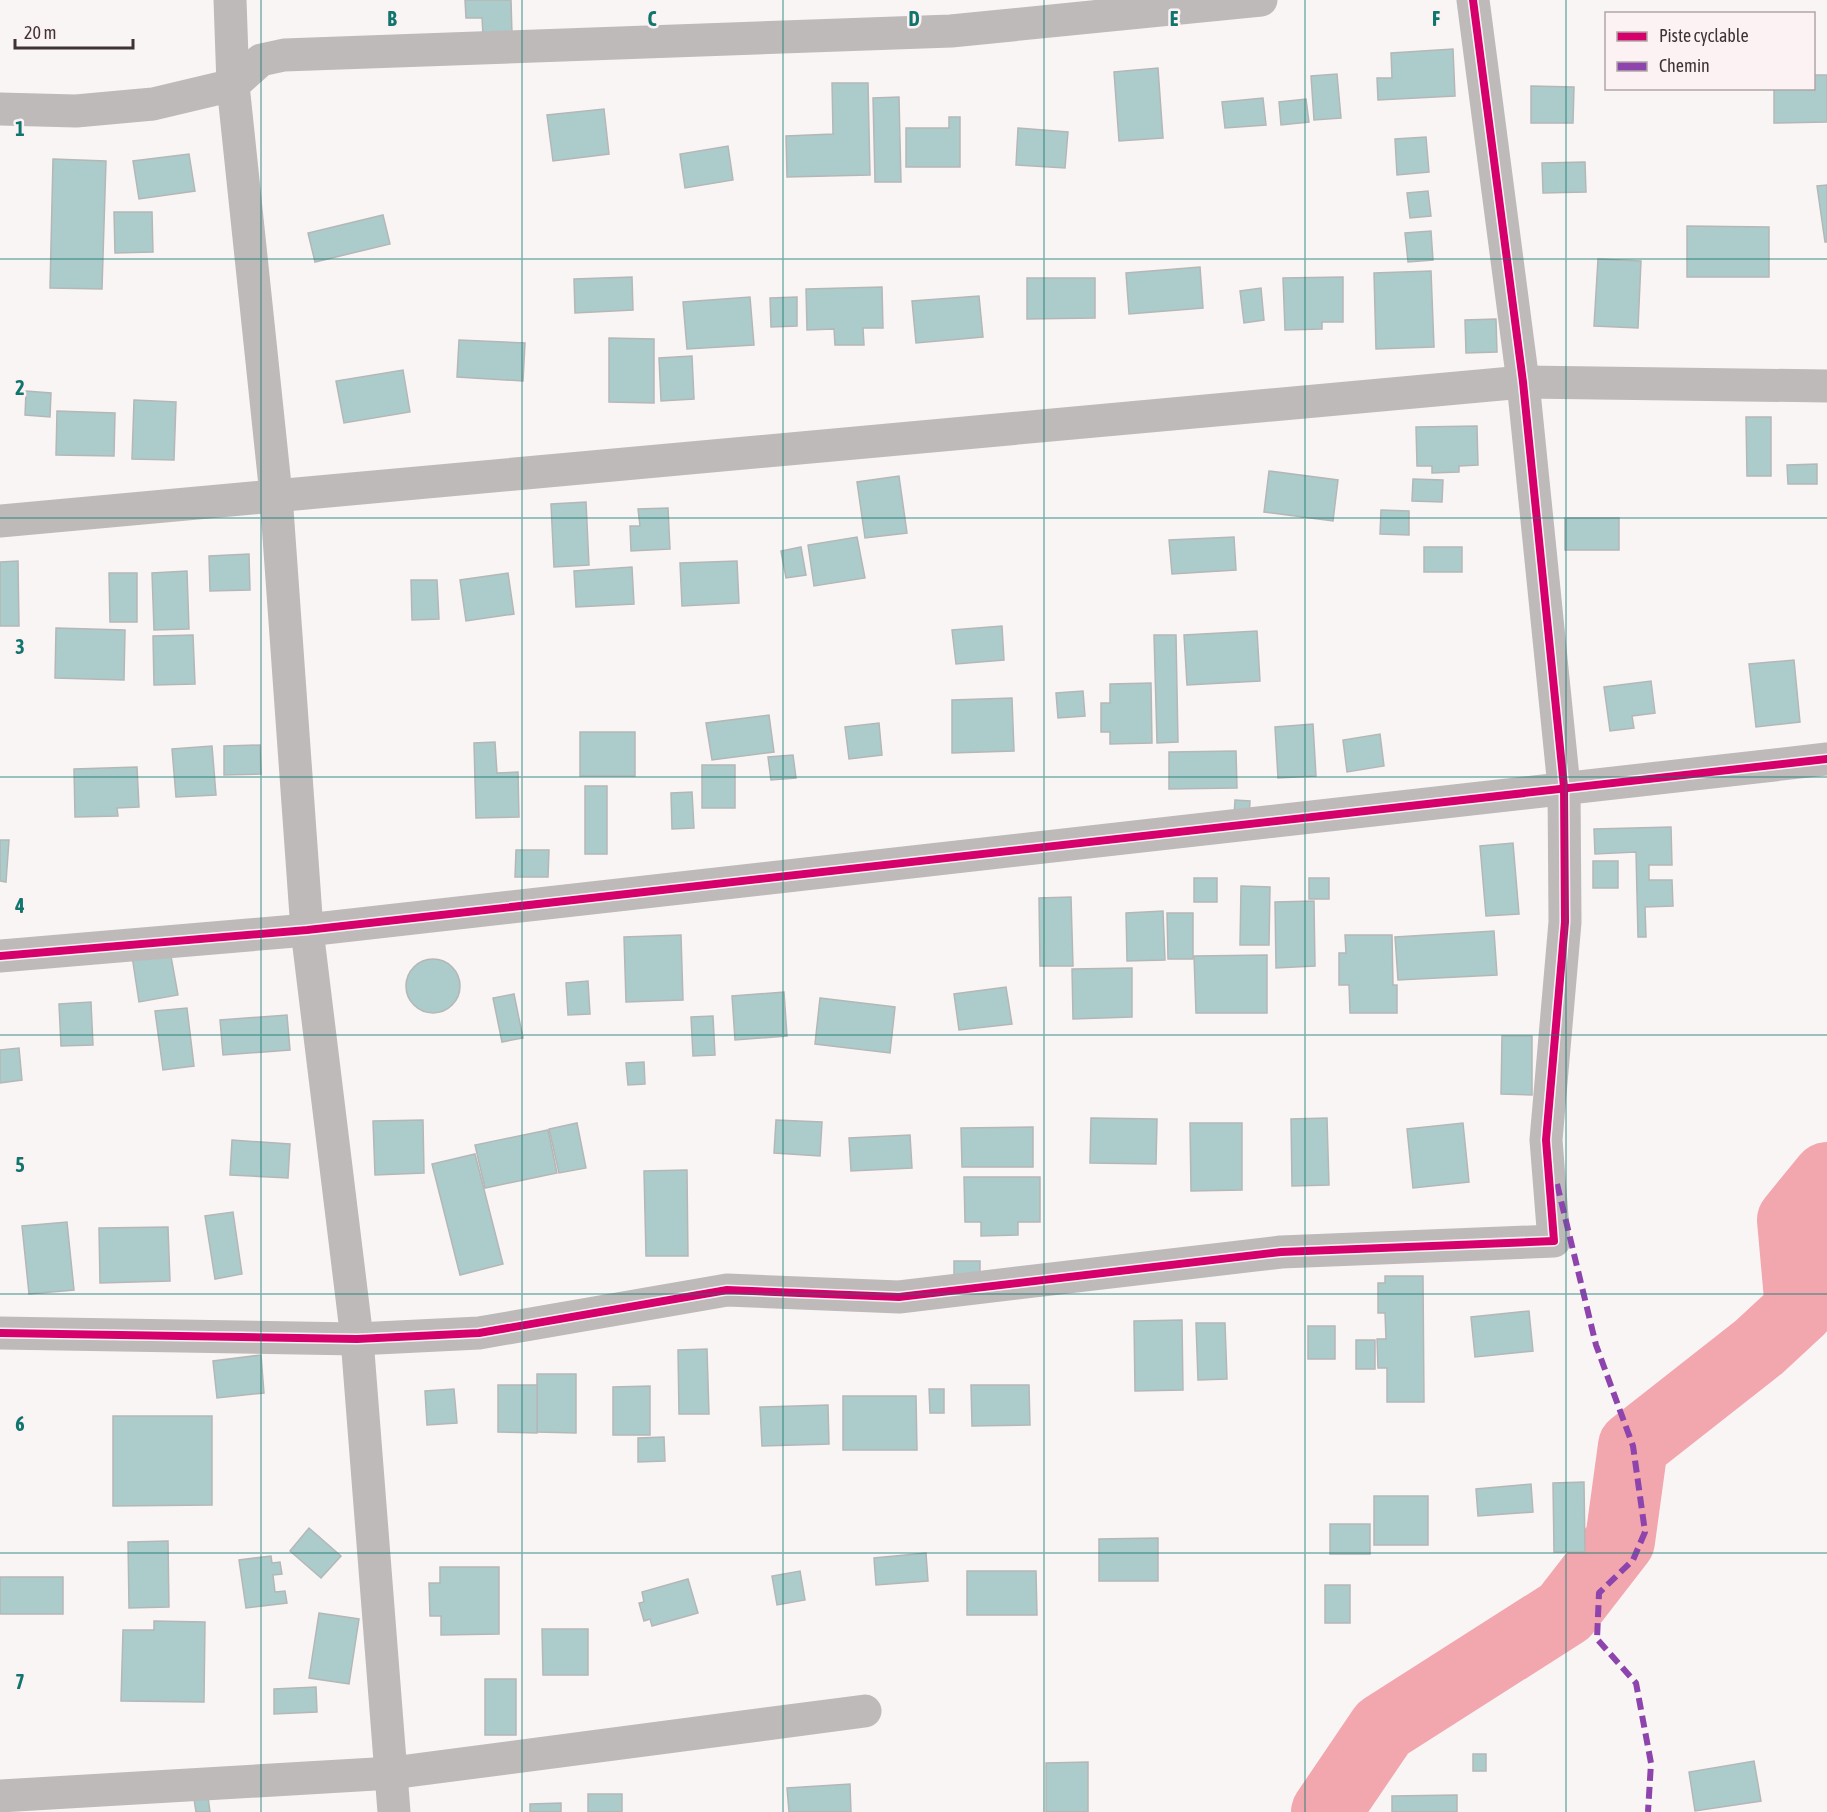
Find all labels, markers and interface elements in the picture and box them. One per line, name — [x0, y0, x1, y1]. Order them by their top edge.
text: B — [387, 7, 397, 30]
text: C — [648, 7, 657, 30]
text: D — [908, 7, 920, 30]
text: E — [1170, 7, 1179, 30]
text: F — [1432, 7, 1440, 30]
scale bar — [15, 12, 134, 50]
legend — [1605, 12, 1815, 90]
text: 20 m — [24, 22, 56, 43]
text: Piste cyclable — [1659, 25, 1749, 46]
text: Chemin — [1659, 55, 1710, 76]
text: 1 — [15, 117, 25, 140]
text: 2 — [15, 376, 25, 399]
text: 3 — [15, 635, 25, 658]
text: 4 — [14, 894, 25, 917]
text: 5 — [15, 1153, 25, 1176]
text: 6 — [15, 1412, 25, 1435]
text: 7 — [15, 1670, 25, 1693]

